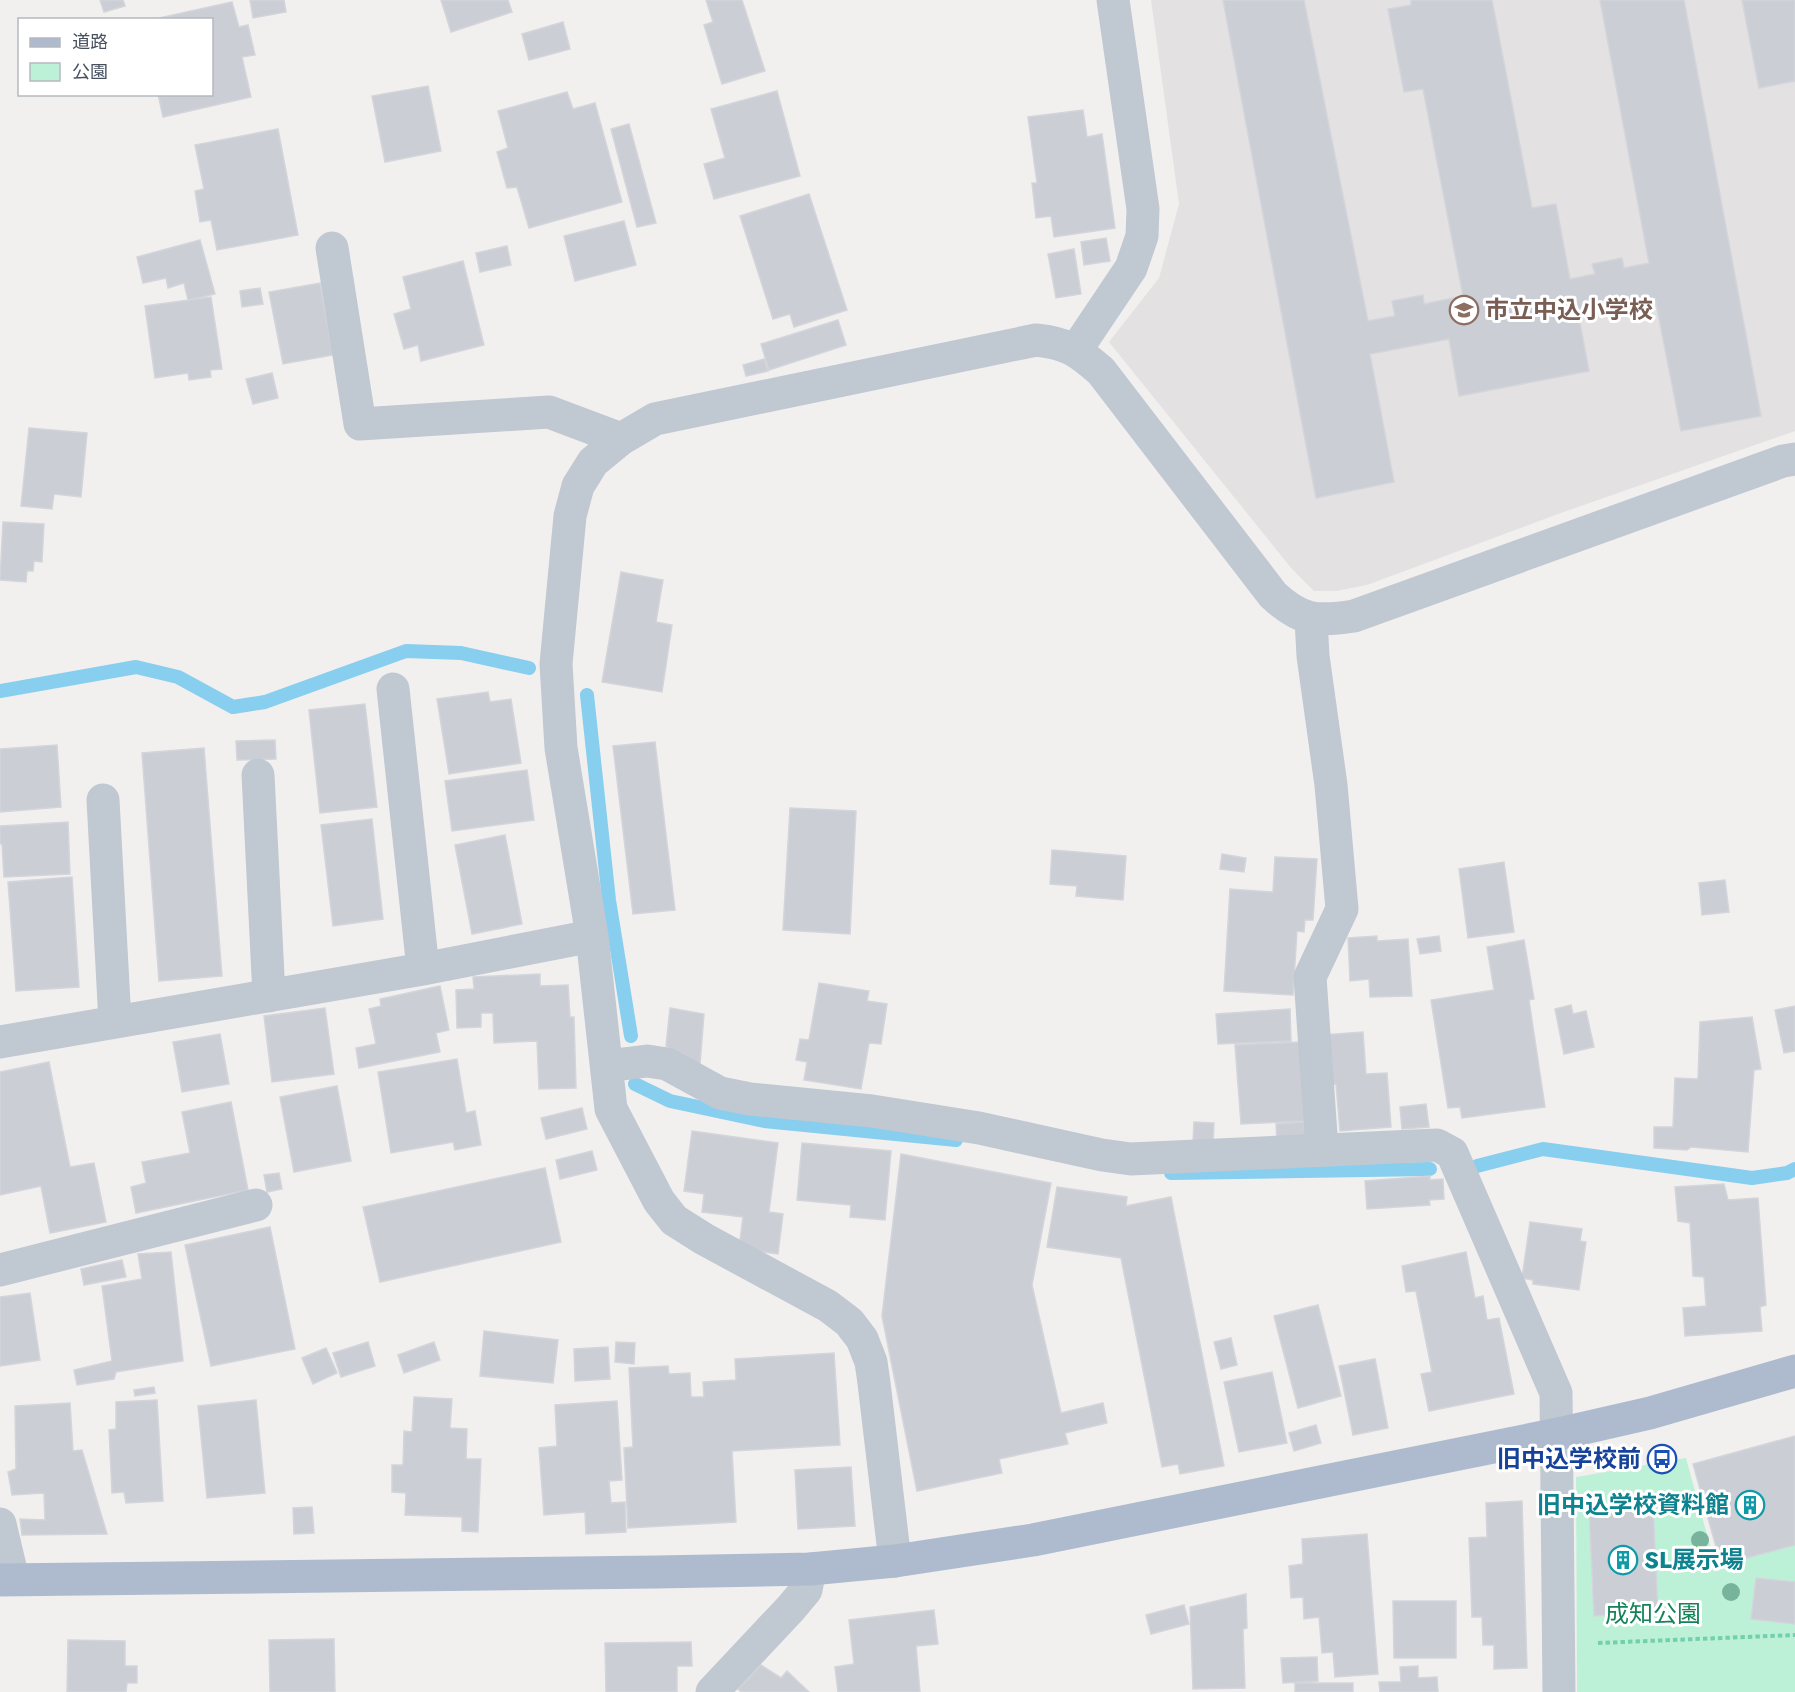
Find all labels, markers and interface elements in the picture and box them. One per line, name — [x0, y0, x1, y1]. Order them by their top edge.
legend — [18, 18, 213, 96]
text: 道路 — [72, 29, 108, 55]
text: 公園 — [72, 59, 108, 85]
place label: 市立中込小学校 — [1485, 292, 1653, 327]
school or university icon: 市立中込小学校 — [1448, 294, 1480, 326]
place label: 旧中込学校前 — [1497, 1441, 1641, 1476]
bus stop icon: 旧中込学校前 — [1646, 1443, 1678, 1475]
place label: 旧中込学校資料館 — [1537, 1487, 1729, 1522]
building icon: 旧中込学校資料館 — [1734, 1489, 1766, 1521]
place label: SL展示場 — [1644, 1542, 1744, 1577]
building icon: SL展示場 — [1607, 1544, 1639, 1576]
park label: 成知公園 — [1605, 1596, 1701, 1631]

